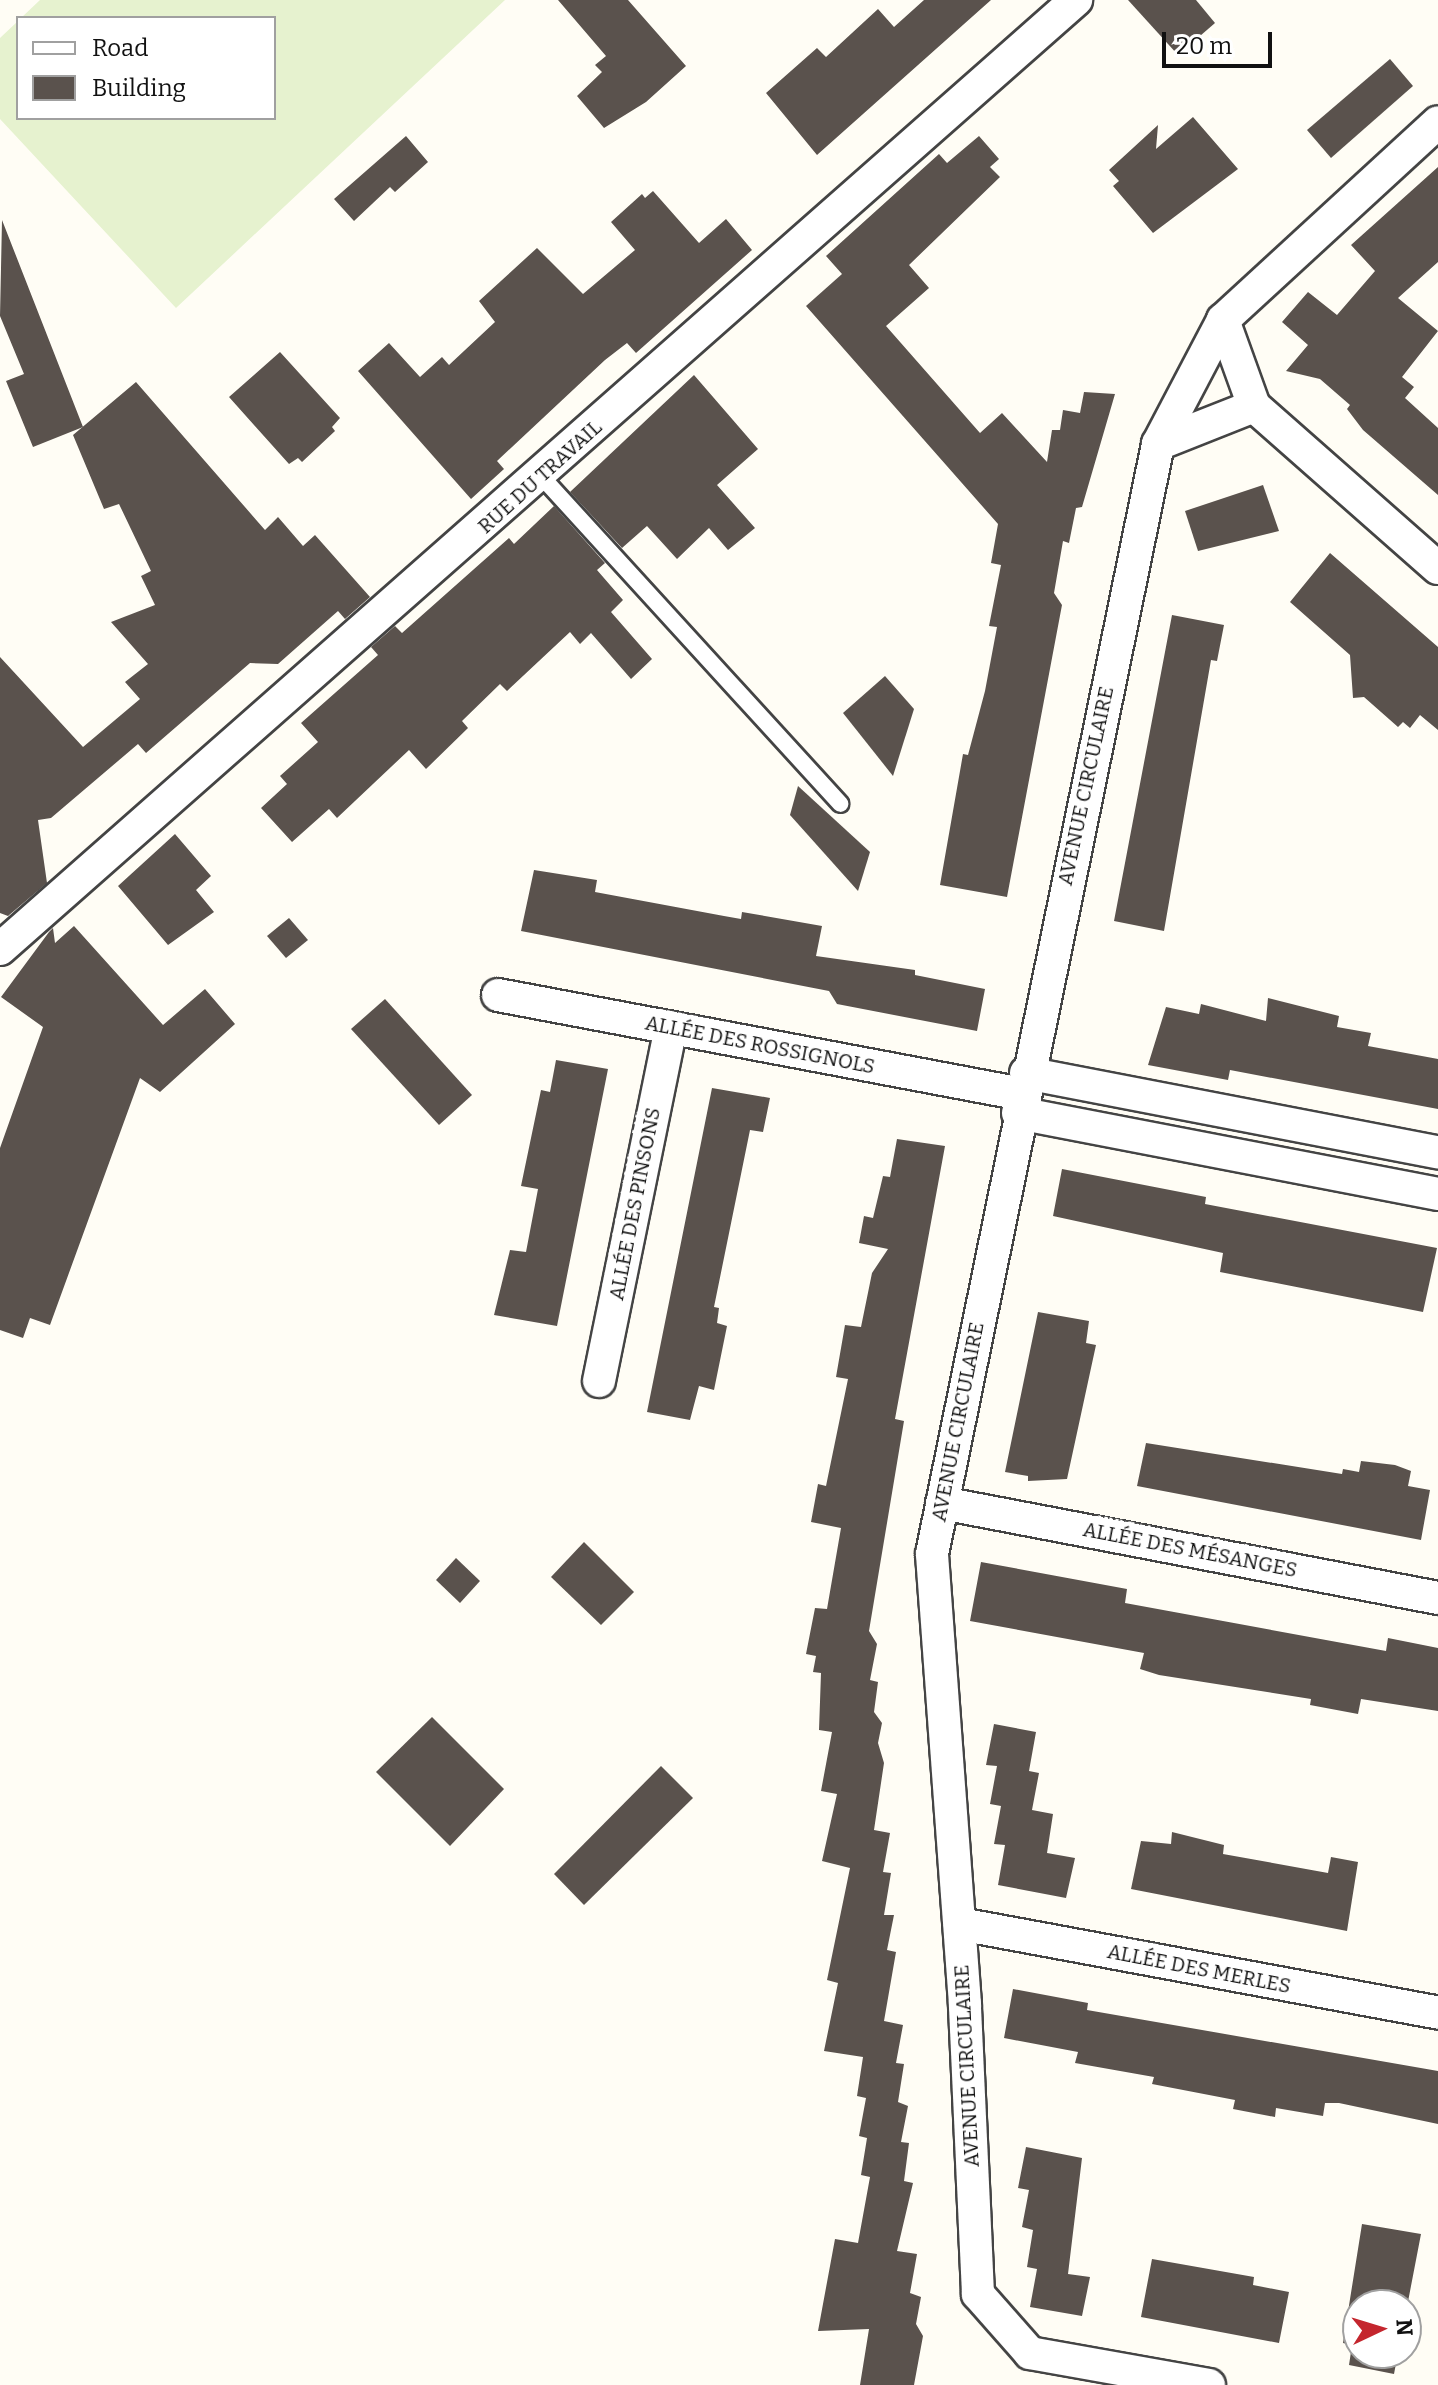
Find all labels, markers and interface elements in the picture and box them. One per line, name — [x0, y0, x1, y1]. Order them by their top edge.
legend — [16, 16, 276, 120]
scale bar — [1166, 16, 1276, 66]
text: 20 m — [1176, 32, 1232, 60]
text: Road — [92, 34, 148, 62]
text: Building — [92, 74, 186, 102]
street label: RUE DU TRAVAIL — [473, 415, 607, 539]
street label: AVENUE CIRCULAIRE — [1053, 684, 1119, 888]
street label: ALLÉE DES ROSSIGNOLS — [643, 1011, 877, 1079]
street label: ALLÉE DES PINSONS — [605, 1106, 665, 1302]
street label: AVENUE CIRCULAIRE — [927, 1320, 989, 1524]
street label: ALLÉE DES MÉSANGES — [1081, 1517, 1299, 1583]
street label: ALLÉE DES MERLES — [1105, 1939, 1293, 1999]
street label: AVENUE CIRCULAIRE — [950, 1964, 984, 2168]
north arrow — [1342, 2289, 1422, 2369]
text: N — [1390, 2318, 1419, 2337]

